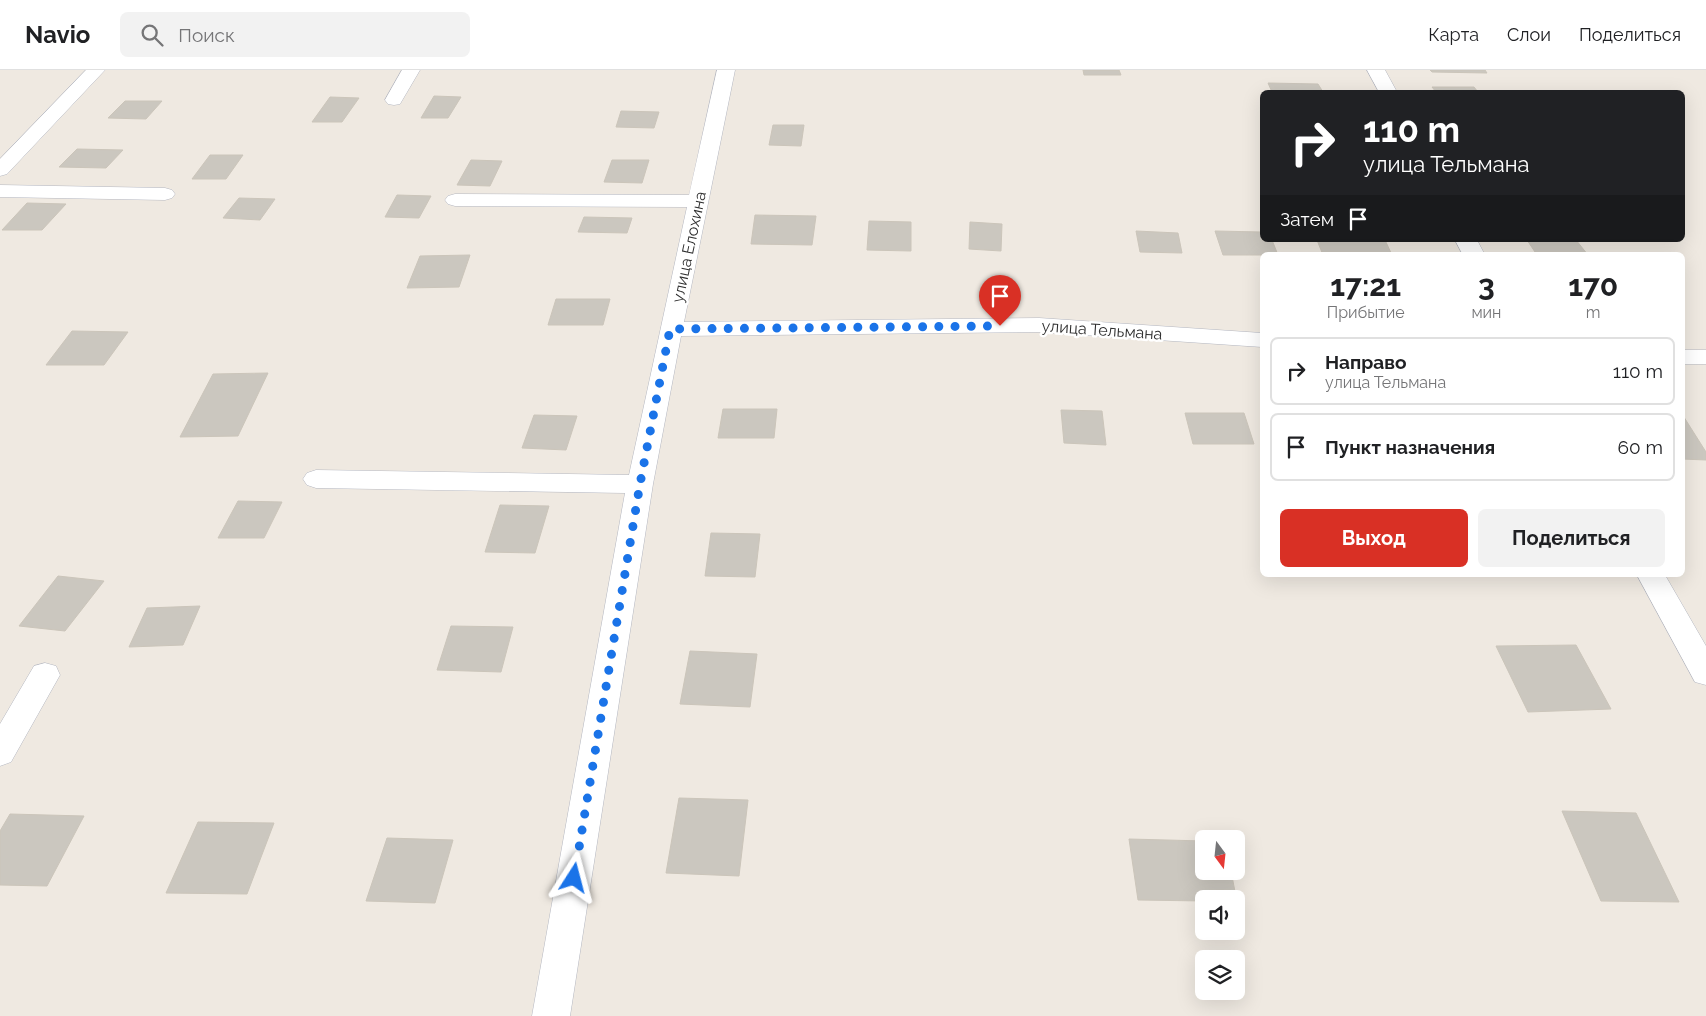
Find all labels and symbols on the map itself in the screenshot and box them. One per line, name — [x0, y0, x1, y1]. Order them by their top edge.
street label: улица Елохина — [668, 190, 710, 304]
pin — [979, 275, 1021, 326]
street label: улица Тельмана — [1041, 316, 1163, 344]
north arrow — [1195, 830, 1245, 880]
position arrow — [547, 851, 599, 903]

